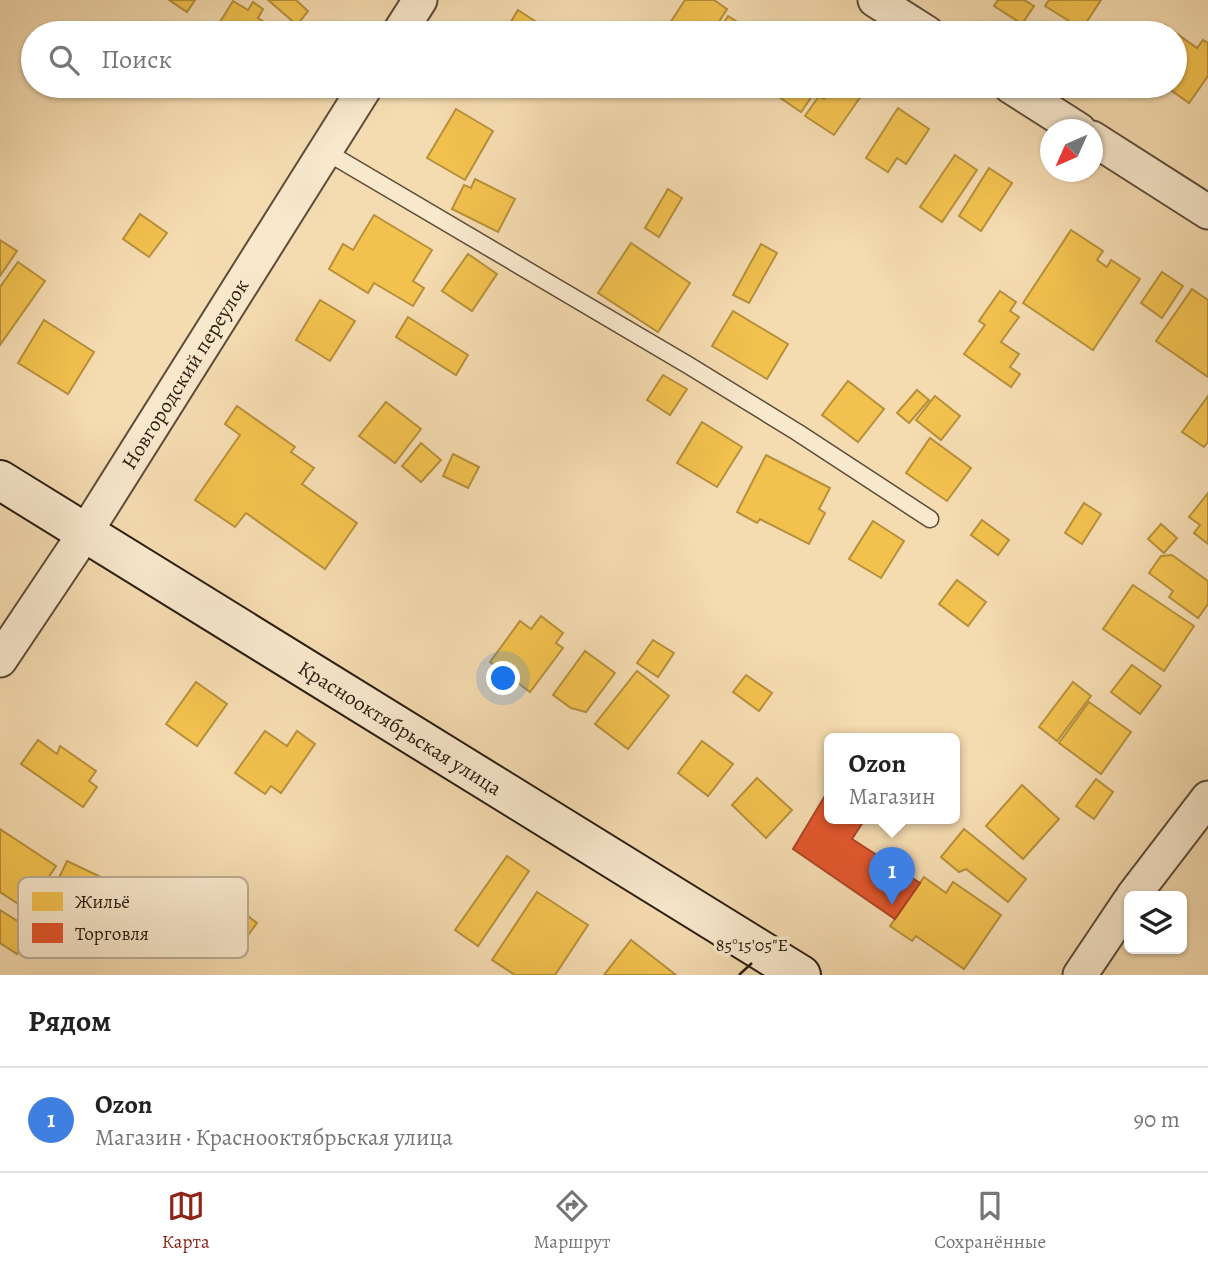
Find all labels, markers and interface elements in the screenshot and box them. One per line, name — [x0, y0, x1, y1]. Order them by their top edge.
search box — [21, 21, 1187, 98]
icon: search — [45, 41, 83, 79]
text: Поиск — [101, 42, 172, 77]
north arrow — [1040, 119, 1103, 182]
street label: Новгородский переулок — [115, 273, 255, 475]
street label: Краснооктябрьская улица — [293, 654, 507, 802]
your location — [486, 661, 520, 695]
popup — [824, 733, 960, 824]
text: Ozon — [849, 746, 906, 781]
text: Магазин — [849, 781, 935, 812]
pin: 1 — [869, 847, 915, 905]
legend — [18, 877, 248, 958]
text: Жильё — [75, 889, 130, 915]
map controls — [1124, 891, 1187, 954]
button: layers — [1124, 891, 1187, 954]
text: Торговля — [75, 921, 149, 947]
text: 85°15'05"E — [716, 933, 788, 957]
text: Рядом — [28, 1001, 111, 1041]
text: Ozon — [95, 1087, 153, 1122]
text: 1 — [47, 1104, 55, 1135]
text: 90 m — [1134, 1104, 1180, 1135]
text: Магазин · Краснооктябрьская улица — [95, 1122, 453, 1153]
tab: Карта — [162, 1187, 210, 1255]
tab: Маршрут — [533, 1187, 610, 1255]
tab: Сохранённые — [934, 1187, 1046, 1255]

